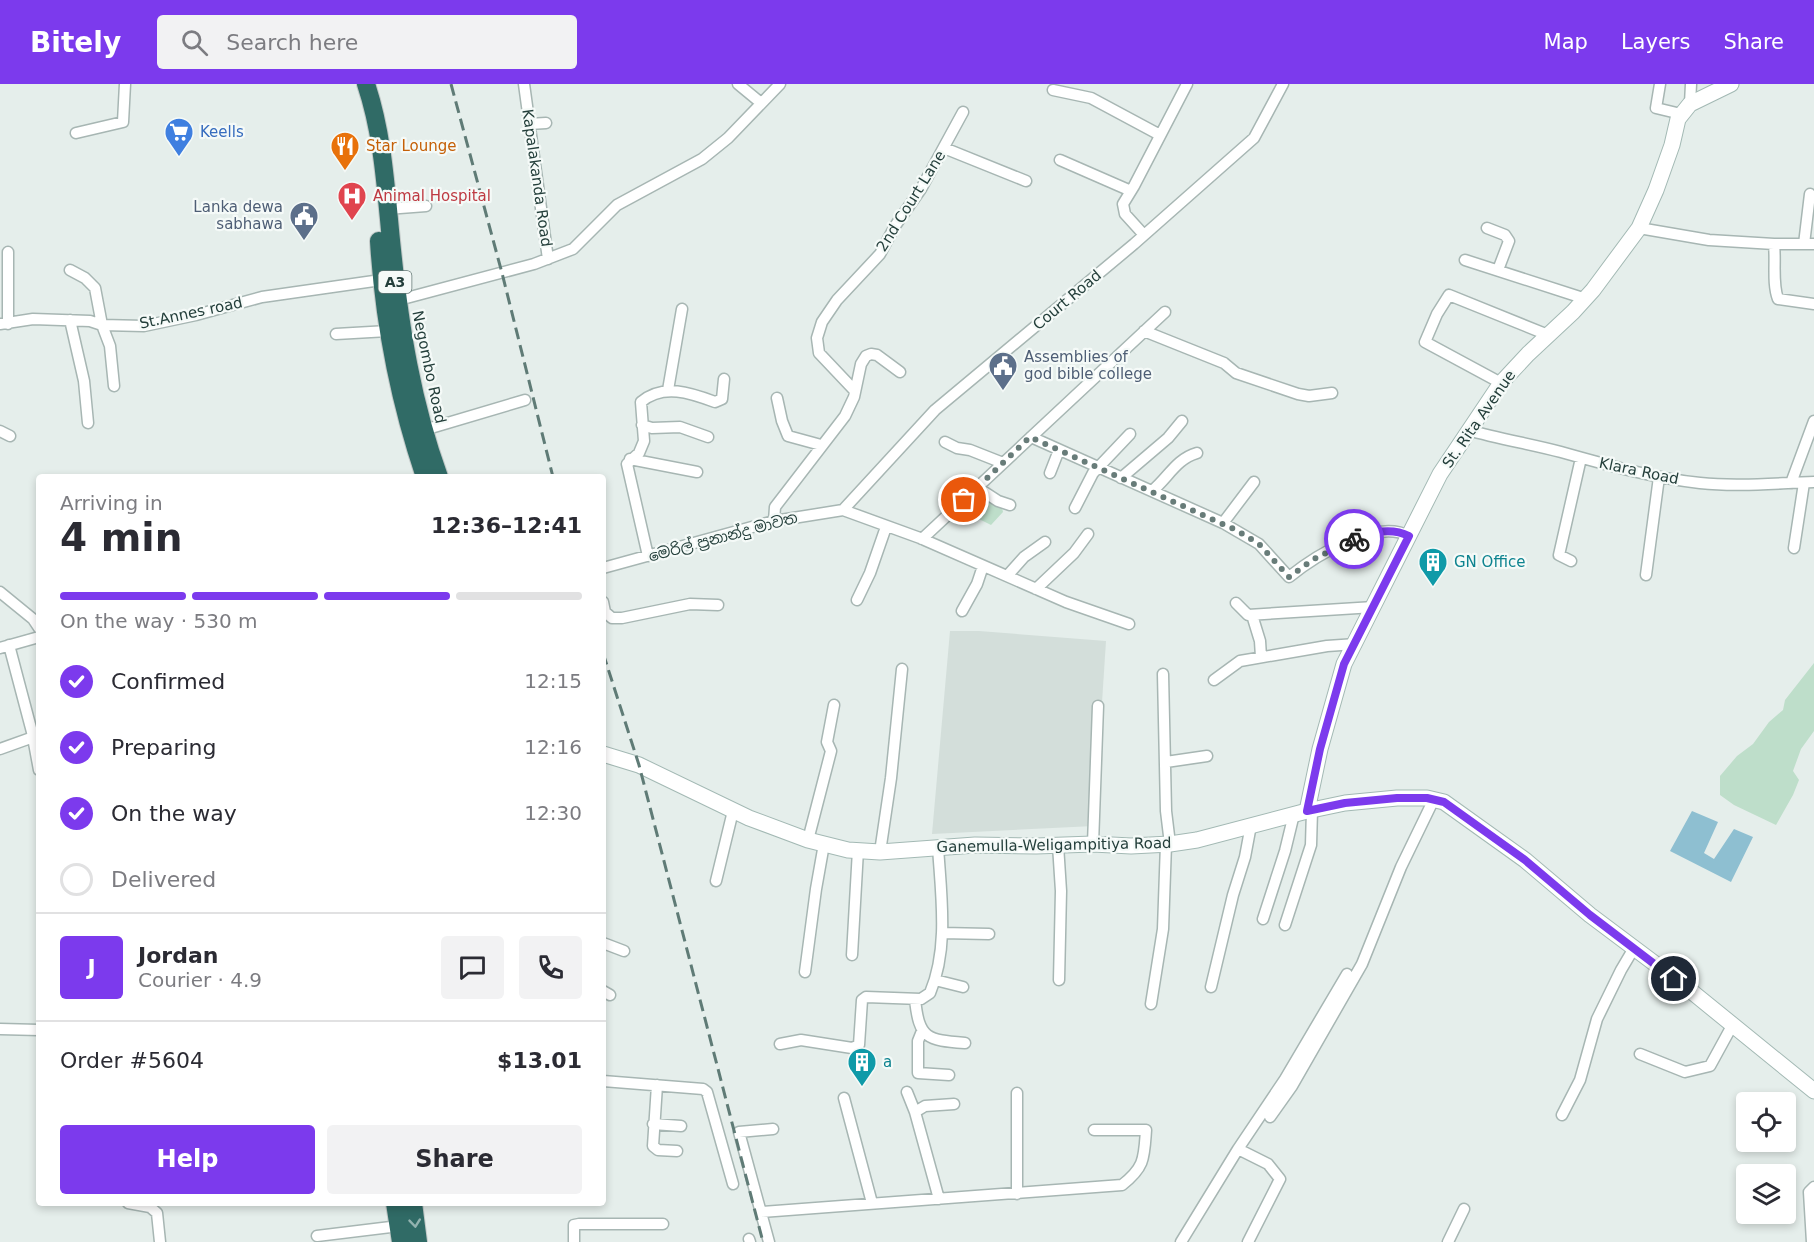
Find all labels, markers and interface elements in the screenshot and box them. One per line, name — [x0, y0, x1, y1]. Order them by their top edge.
search box — [157, 15, 577, 69]
text: Bitely — [30, 26, 121, 59]
icon: search — [178, 26, 211, 59]
text: Search here — [226, 30, 358, 55]
text: Map — [1544, 30, 1588, 54]
text: Layers — [1621, 30, 1690, 54]
text: Share — [1723, 30, 1784, 54]
street label: Kapalakanda Road — [518, 108, 556, 248]
supermarket icon: Keells — [163, 116, 195, 158]
place label: Keells — [200, 123, 244, 141]
restaurant icon: Star Lounge — [329, 130, 361, 172]
place label: Star Lounge — [366, 137, 457, 155]
street label: 2nd Court Lane — [873, 147, 949, 255]
hospital icon: Animal Hospital — [336, 180, 368, 222]
place label: Animal Hospital — [373, 187, 491, 205]
place label: Lanka dewa sabhawa — [193, 198, 283, 233]
public building icon: Lanka dewa sabhawa — [288, 200, 320, 242]
street label: Court Road — [1029, 266, 1105, 334]
road number: A3 — [378, 271, 412, 293]
street label: St.Annes road — [138, 293, 244, 333]
street label: Negombo Road — [408, 309, 450, 425]
place label: Assemblies of god bible college — [1024, 348, 1152, 383]
public building icon: Assemblies of god bible college — [987, 350, 1019, 392]
street label: St. Rita Avenue — [1439, 367, 1519, 471]
street label: Klara Road — [1598, 454, 1680, 488]
pin — [938, 474, 989, 525]
icon: bag — [947, 483, 980, 516]
text: Arriving in — [60, 491, 163, 515]
street label: මෙරිල් ප්‍රනාන්දු මාවත — [646, 507, 799, 566]
courier — [1324, 509, 1384, 569]
text: 12:36–12:41 — [431, 513, 582, 538]
text: 4 min — [60, 515, 182, 560]
icon: bike — [1338, 523, 1371, 556]
building icon: GN Office — [1417, 546, 1449, 588]
place label: GN Office — [1454, 553, 1525, 571]
text: On the way · 530 m — [60, 609, 258, 633]
icon: check — [60, 665, 93, 698]
text: Confirmed — [111, 669, 225, 694]
text: 12:15 — [524, 669, 582, 693]
icon: check — [60, 731, 93, 764]
text: Preparing — [111, 735, 217, 760]
text: 12:16 — [524, 735, 582, 759]
icon: check — [60, 797, 93, 830]
text: On the way — [111, 801, 237, 826]
text: 12:30 — [524, 801, 582, 825]
street label: Ganemulla-Weligampitiya Road — [936, 834, 1172, 856]
text: Delivered — [111, 867, 216, 892]
button: chat — [441, 936, 504, 999]
button: phone — [519, 936, 582, 999]
text: Jordan — [138, 943, 218, 968]
pin — [1648, 953, 1699, 1004]
text: J — [87, 955, 96, 980]
icon: home — [1657, 962, 1690, 995]
text: Courier · 4.9 — [138, 968, 262, 992]
building icon: a — [846, 1046, 878, 1088]
text: Order #5604 — [60, 1048, 204, 1073]
text: $13.01 — [497, 1048, 582, 1073]
place label: a — [883, 1053, 892, 1071]
map controls — [1736, 1092, 1796, 1224]
button: locate — [1736, 1092, 1796, 1152]
button: Help — [60, 1125, 315, 1194]
button: Share — [327, 1125, 582, 1194]
button: layers — [1736, 1164, 1796, 1224]
one-way arrow — [408, 1218, 421, 1227]

